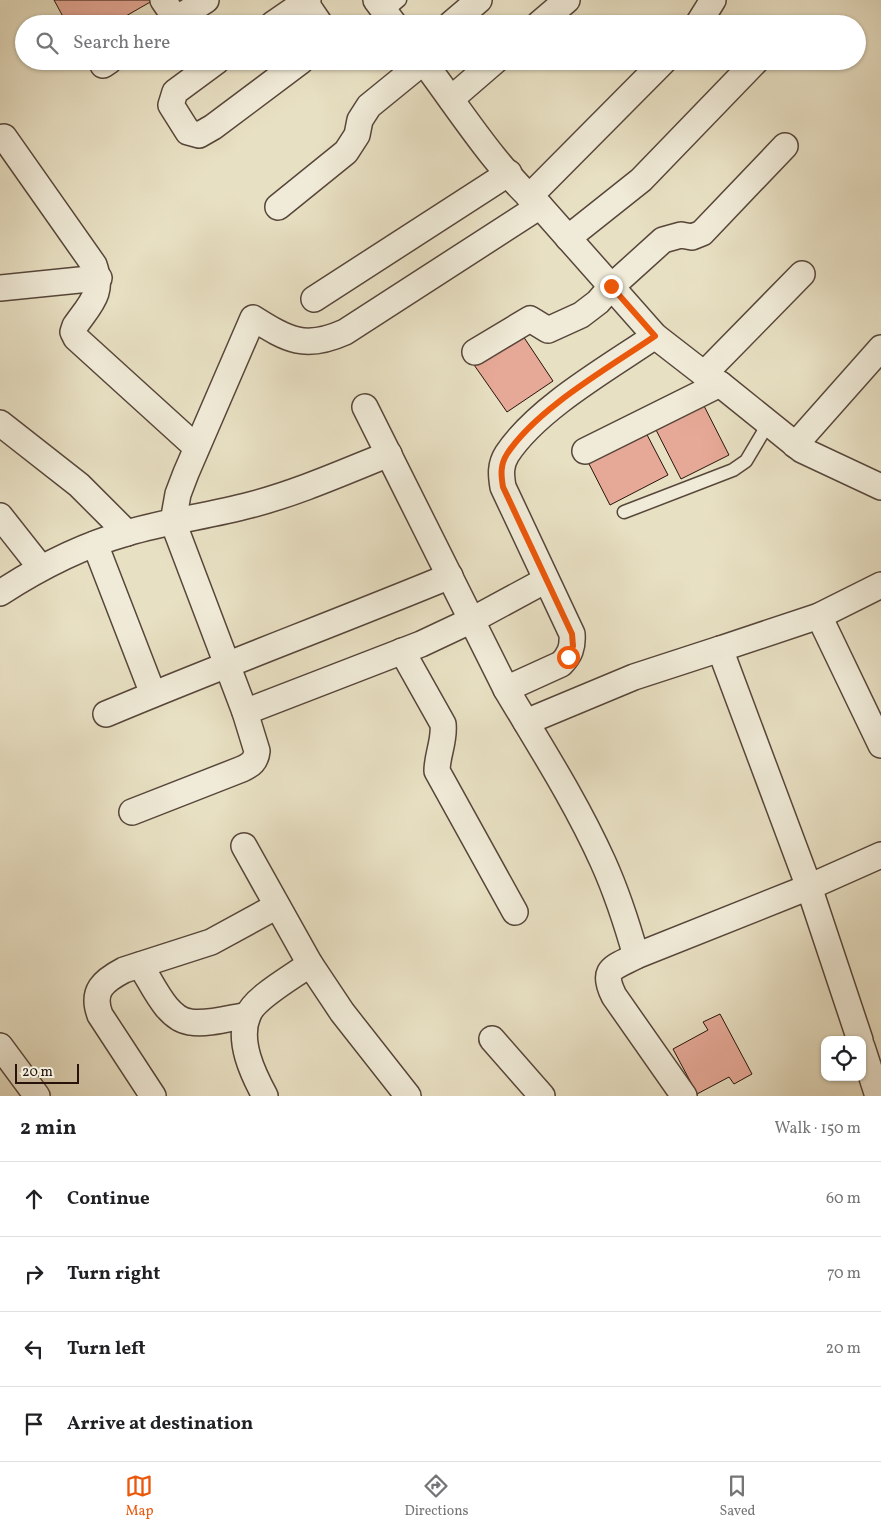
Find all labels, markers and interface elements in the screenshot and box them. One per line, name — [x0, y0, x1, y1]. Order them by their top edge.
search box — [15, 15, 866, 70]
icon: search — [33, 29, 61, 57]
text: Search here — [73, 30, 170, 56]
route end — [600, 275, 623, 298]
route start — [557, 646, 580, 669]
map controls — [821, 1036, 866, 1081]
button: locate — [821, 1036, 866, 1081]
scale bar — [15, 1061, 79, 1084]
text: 20 m — [22, 1063, 53, 1082]
text: 2 min — [20, 1114, 77, 1143]
text: Walk · 150 m — [775, 1118, 861, 1140]
icon: ahead — [20, 1185, 48, 1213]
text: Continue — [67, 1186, 150, 1212]
text: 60 m — [826, 1188, 861, 1210]
icon: right — [20, 1260, 48, 1288]
text: Turn right — [67, 1261, 160, 1287]
text: 70 m — [827, 1263, 861, 1285]
icon: left — [20, 1335, 48, 1363]
text: Turn left — [67, 1336, 146, 1362]
text: 20 m — [826, 1338, 861, 1360]
icon: arrive — [20, 1410, 48, 1438]
text: Arrive at destination — [67, 1411, 253, 1437]
tab: Map — [125, 1472, 153, 1521]
tab: Directions — [404, 1472, 469, 1521]
tab: Saved — [719, 1472, 756, 1521]

